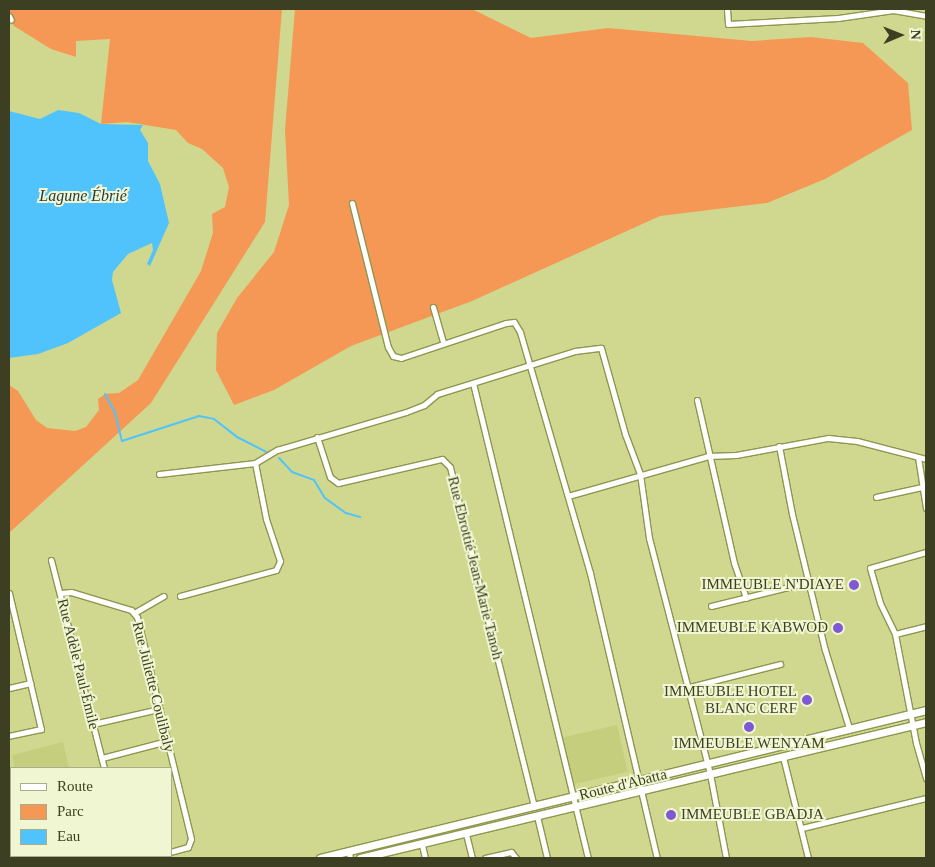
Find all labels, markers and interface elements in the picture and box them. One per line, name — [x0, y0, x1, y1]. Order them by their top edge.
north arrow — [875, 10, 925, 60]
text: N — [908, 30, 923, 40]
water label: Lagune Ébrié — [39, 186, 127, 206]
street label: Rue Ebrottié Jean-Marie Tanoh — [443, 474, 507, 662]
place label: IMMEUBLE N'DIAYE — [701, 576, 844, 594]
marker: IMMEUBLE N'DIAYE — [848, 579, 860, 591]
street label: Rue Adèle Paul-Émile — [53, 596, 103, 732]
place label: IMMEUBLE KABWOD — [677, 619, 828, 637]
street label: Rue Juliette Coulibaly — [128, 620, 178, 754]
marker: IMMEUBLE KABWOD — [832, 622, 844, 634]
place label: IMMEUBLE HOTEL BLANC CERF — [664, 682, 797, 717]
marker: IMMEUBLE HOTEL BLANC CERF — [801, 694, 813, 706]
marker: IMMEUBLE WENYAM — [743, 721, 755, 733]
place label: IMMEUBLE WENYAM — [673, 735, 825, 753]
street label: Route d'Abatta — [577, 765, 669, 805]
legend — [10, 767, 172, 857]
text: Route — [57, 778, 93, 794]
text: Parc — [57, 803, 84, 819]
place label: IMMEUBLE GBADJA — [681, 806, 824, 824]
marker: IMMEUBLE GBADJA — [665, 809, 677, 821]
text: Eau — [57, 828, 80, 844]

